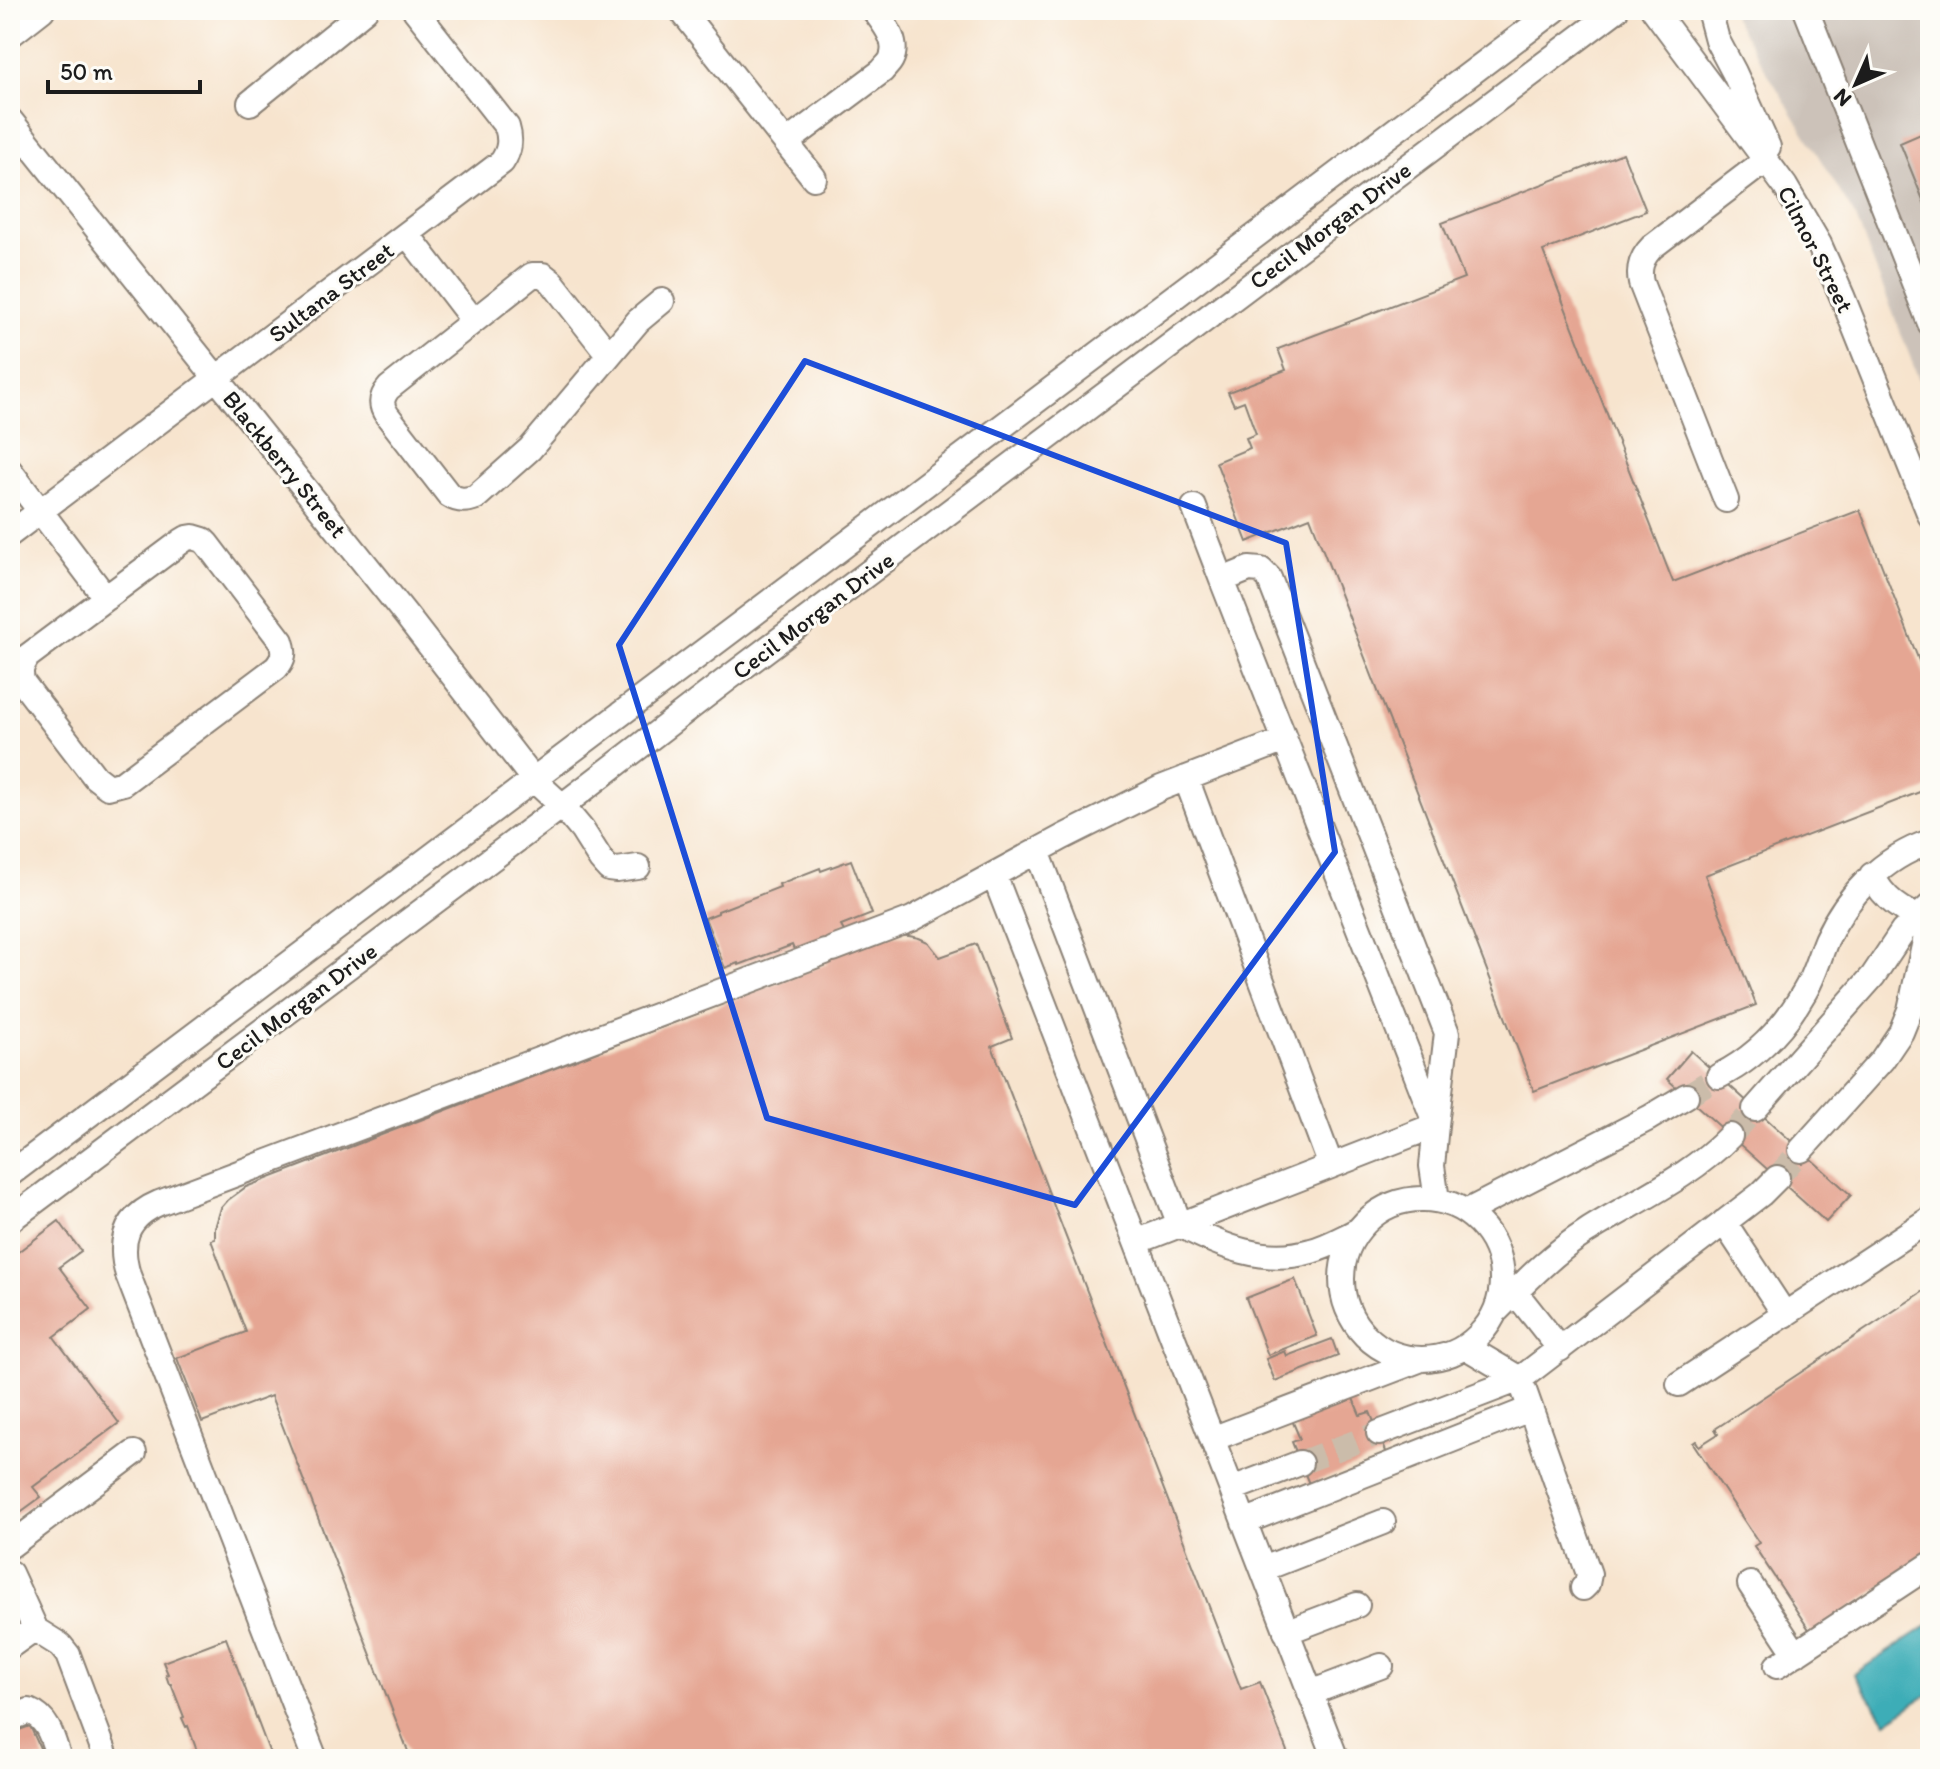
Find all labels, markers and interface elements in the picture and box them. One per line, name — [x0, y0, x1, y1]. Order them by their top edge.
scale bar — [48, 44, 200, 94]
north arrow — [1816, 44, 1896, 124]
text: 50 m — [60, 57, 113, 86]
text: N — [1827, 83, 1857, 113]
street label: Cecil Morgan Drive — [1243, 155, 1417, 295]
street label: Cilmor Street — [1772, 181, 1860, 317]
street label: Sultana Street — [263, 236, 399, 348]
street label: Blackberry Street — [217, 385, 353, 543]
street label: Cecil Morgan Drive — [726, 545, 900, 685]
street label: Cecil Morgan Drive — [209, 936, 383, 1076]

